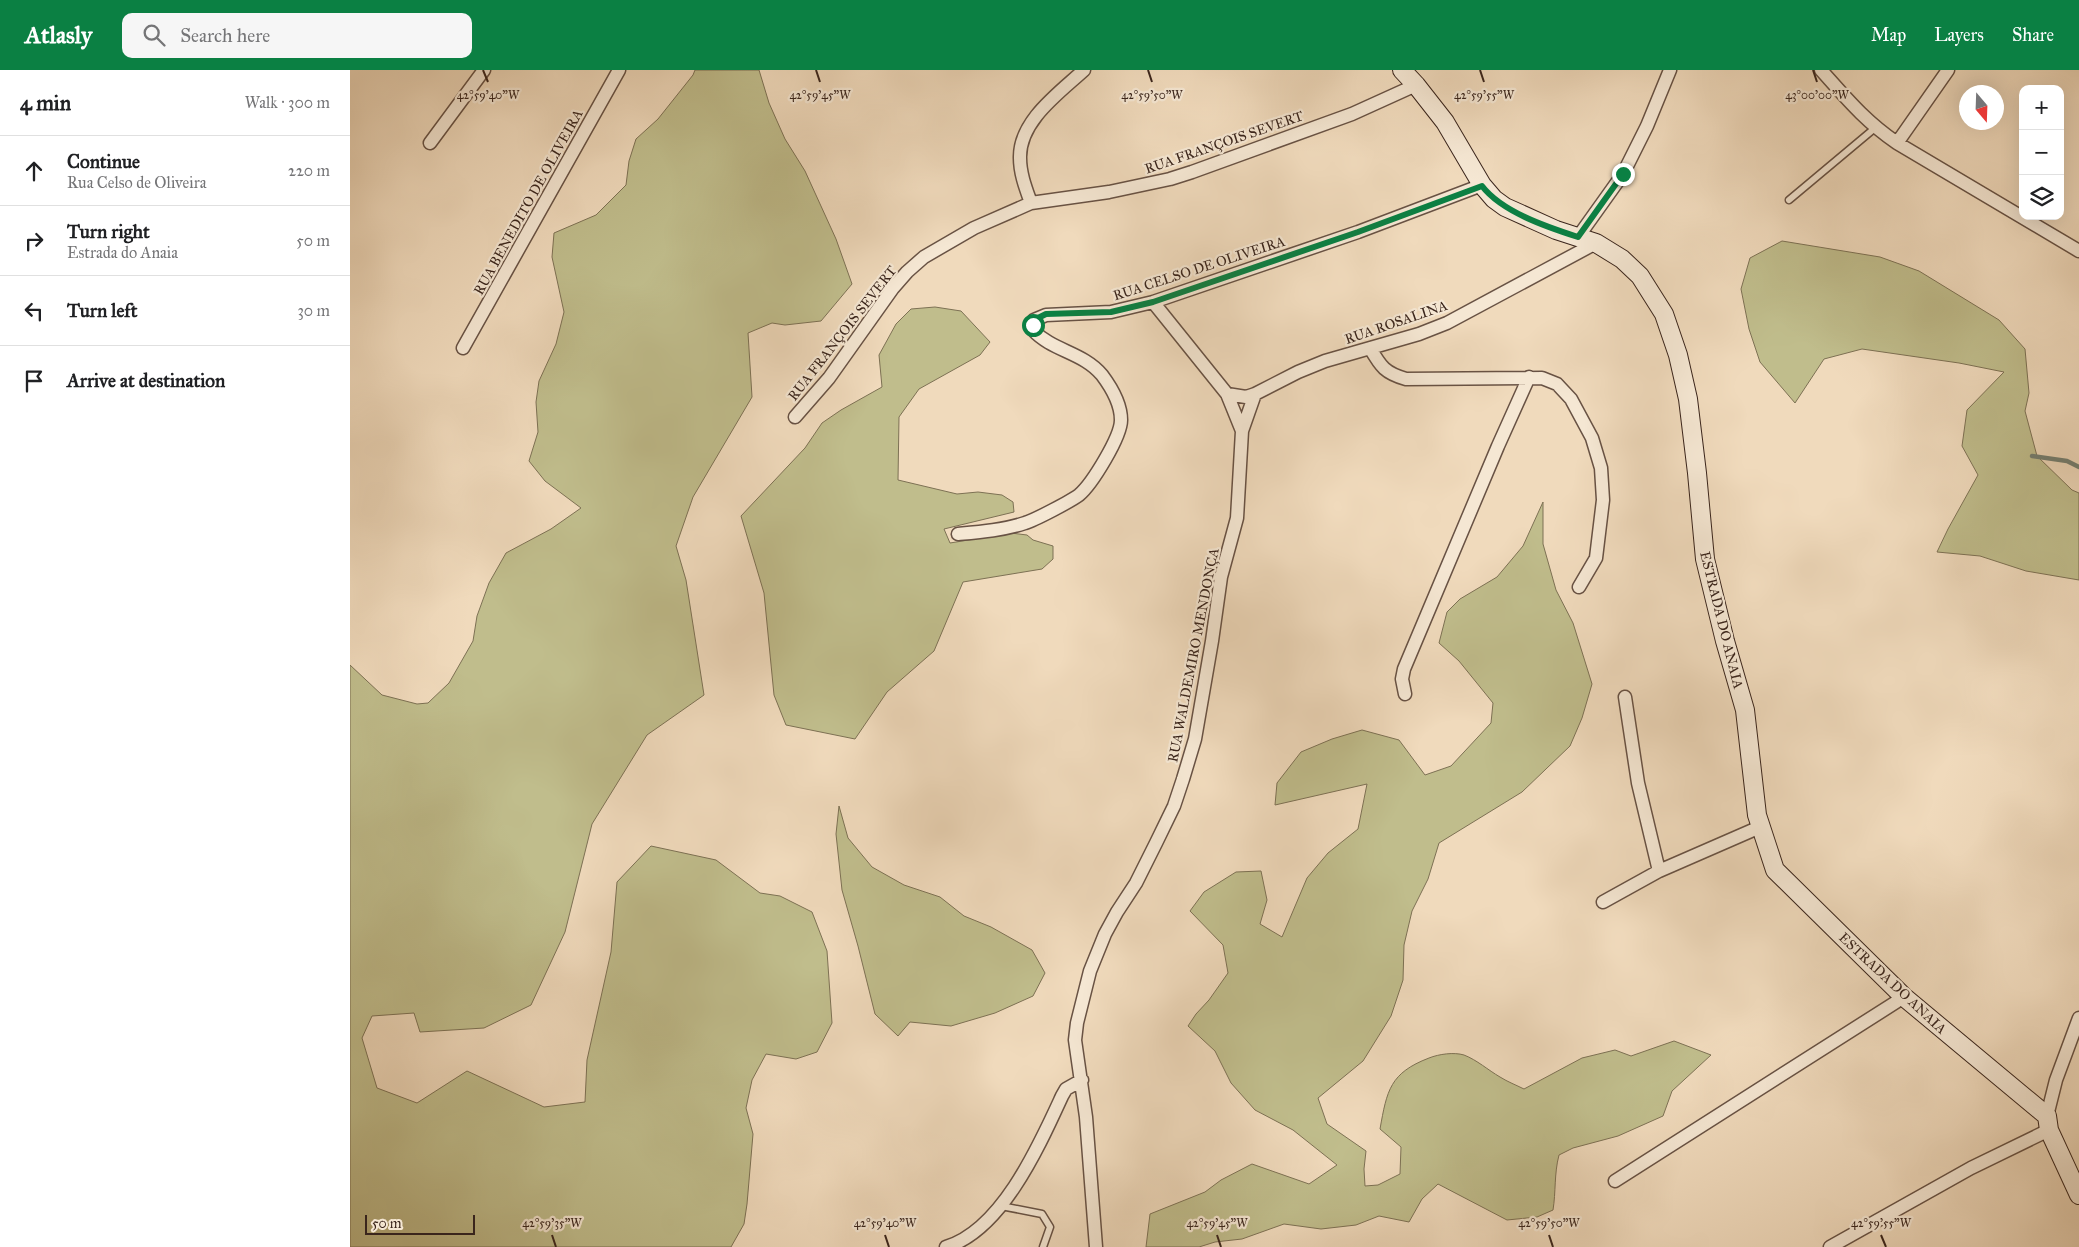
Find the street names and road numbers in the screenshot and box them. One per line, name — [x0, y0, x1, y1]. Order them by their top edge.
street label: RUA BENEDITO DE OLIVEIRA — [470, 106, 587, 298]
street label: RUA FRANÇOIS SEVERT — [1143, 107, 1306, 178]
street label: RUA CELSO DE OLIVEIRA — [1111, 232, 1288, 304]
street label: RUA FRANÇOIS SEVERT — [784, 262, 901, 404]
street label: RUA ROSALINA — [1342, 297, 1450, 348]
street label: RUA WALDEMIRO MENDONÇA — [1164, 546, 1223, 764]
street label: ESTRADA DO ANAIA — [1696, 550, 1747, 691]
street label: ESTRADA DO ANAIA — [1835, 929, 1950, 1038]

